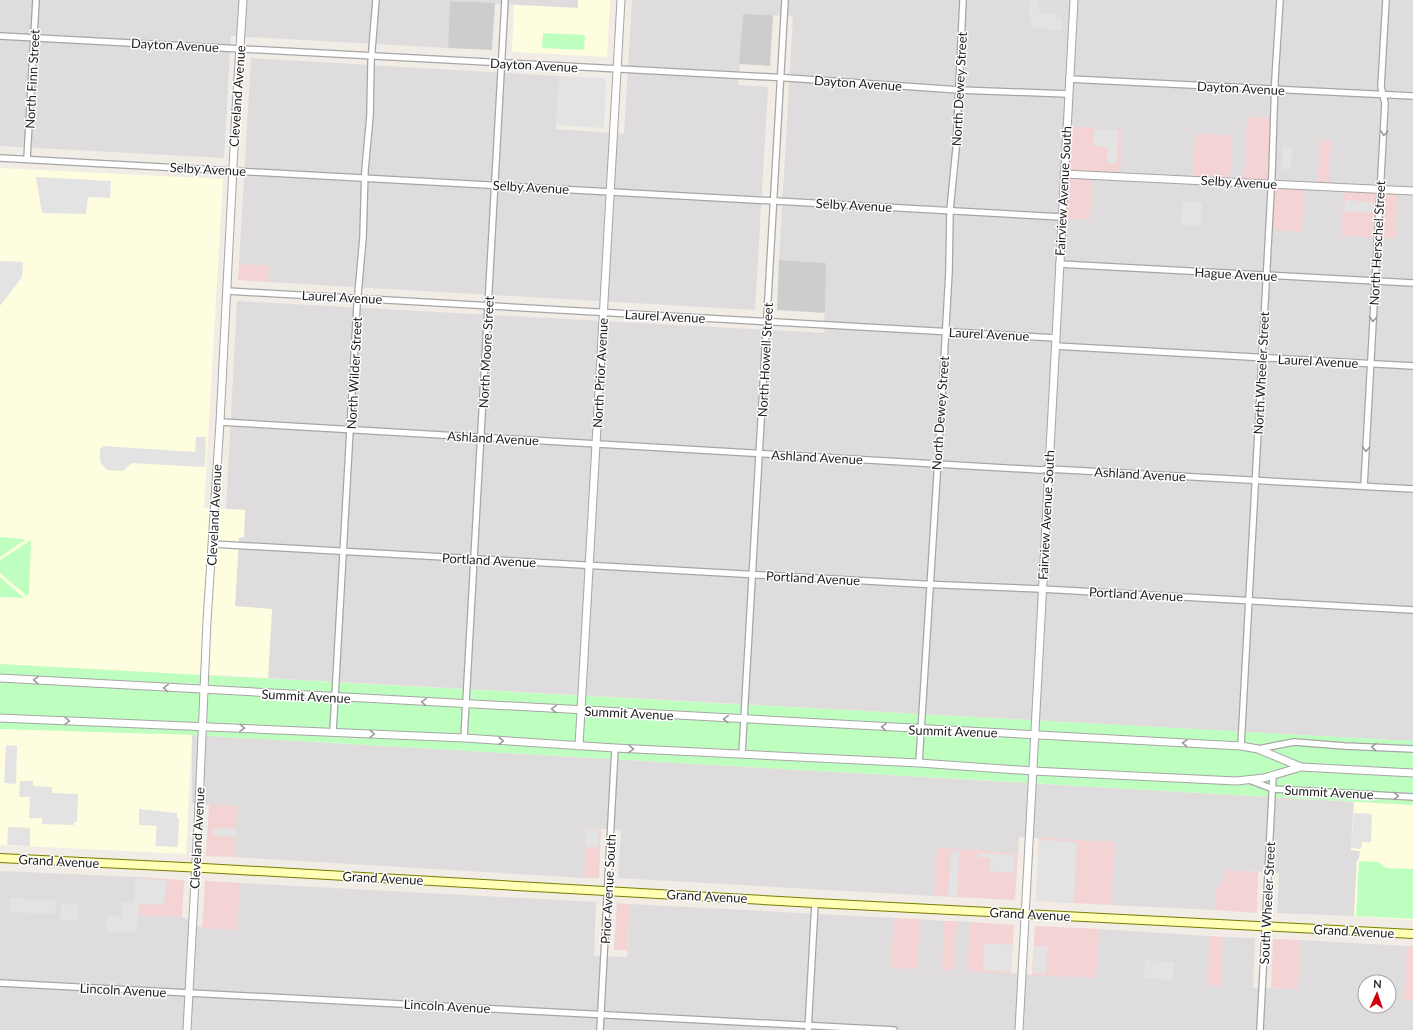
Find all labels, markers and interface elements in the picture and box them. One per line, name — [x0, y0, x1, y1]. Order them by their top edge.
street label: North Finn Street — [21, 29, 43, 129]
street label: North Dewey Street — [948, 31, 970, 147]
street label: Dayton Avenue — [131, 35, 219, 55]
street label: Cleveland Avenue — [225, 45, 249, 147]
street label: Dayton Avenue — [490, 55, 578, 75]
street label: Dayton Avenue — [814, 72, 903, 94]
street label: Dayton Avenue — [1197, 78, 1285, 98]
street label: Fairview Avenue South — [1052, 126, 1074, 256]
one-way arrow — [1379, 130, 1388, 136]
street label: Selby Avenue — [169, 159, 247, 179]
street label: Selby Avenue — [1200, 172, 1278, 192]
street label: Selby Avenue — [492, 177, 570, 197]
street label: North Herschel Street — [1366, 180, 1388, 306]
street label: Selby Avenue — [815, 195, 893, 215]
street label: Hague Avenue — [1194, 264, 1278, 284]
street label: Laurel Avenue — [301, 287, 383, 307]
street label: North Moore Street — [475, 295, 497, 409]
street label: North Howell Street — [754, 302, 776, 418]
street label: Laurel Avenue — [624, 306, 706, 326]
street label: North Wheeler Street — [1250, 311, 1272, 435]
street label: North Wilder Street — [343, 316, 365, 430]
one-way arrow — [1368, 316, 1377, 322]
street label: North Prior Avenue — [589, 317, 611, 429]
street label: Laurel Avenue — [948, 324, 1030, 344]
street label: Laurel Avenue — [1277, 351, 1359, 371]
street label: North Dewey Street — [928, 355, 952, 471]
street label: Ashland Avenue — [447, 428, 539, 448]
one-way arrow — [1361, 446, 1370, 452]
street label: Ashland Avenue — [771, 447, 863, 467]
street label: Fairview Avenue South — [1035, 450, 1057, 580]
street label: Cleveland Avenue — [203, 464, 225, 566]
street label: Ashland Avenue — [1094, 464, 1186, 484]
street label: Portland Avenue — [442, 550, 537, 570]
street label: Portland Avenue — [766, 568, 861, 588]
street label: Portland Avenue — [1089, 584, 1184, 604]
one-way arrow — [33, 676, 39, 685]
one-way arrow — [163, 684, 169, 693]
street label: Summit Avenue — [261, 686, 351, 706]
one-way arrow — [421, 698, 427, 706]
street label: Summit Avenue — [584, 703, 674, 723]
one-way arrow — [551, 704, 557, 713]
one-way arrow — [723, 714, 729, 723]
one-way arrow — [64, 717, 70, 725]
street label: Summit Avenue — [908, 721, 998, 741]
one-way arrow — [881, 723, 887, 732]
one-way arrow — [239, 724, 245, 732]
one-way arrow — [369, 730, 375, 738]
one-way arrow — [498, 736, 504, 745]
one-way arrow — [1182, 738, 1188, 747]
one-way arrow — [1371, 743, 1377, 752]
one-way arrow — [628, 745, 634, 753]
street label: Summit Avenue — [1284, 782, 1374, 802]
street label: Cleveland Avenue — [186, 787, 208, 889]
one-way arrow — [1393, 792, 1399, 800]
street label: Prior Avenue South — [597, 834, 619, 944]
street label: South Wheeler Street — [1256, 841, 1278, 965]
street label: Grand Avenue — [18, 851, 100, 871]
street label: Grand Avenue — [342, 868, 424, 888]
street label: Grand Avenue — [666, 886, 748, 906]
street label: Grand Avenue — [989, 904, 1071, 924]
street label: Grand Avenue — [1313, 921, 1395, 941]
north arrow — [1357, 974, 1397, 1014]
text: N — [1373, 977, 1382, 990]
street label: Lincoln Avenue — [79, 980, 167, 1000]
street label: Lincoln Avenue — [403, 996, 491, 1016]

